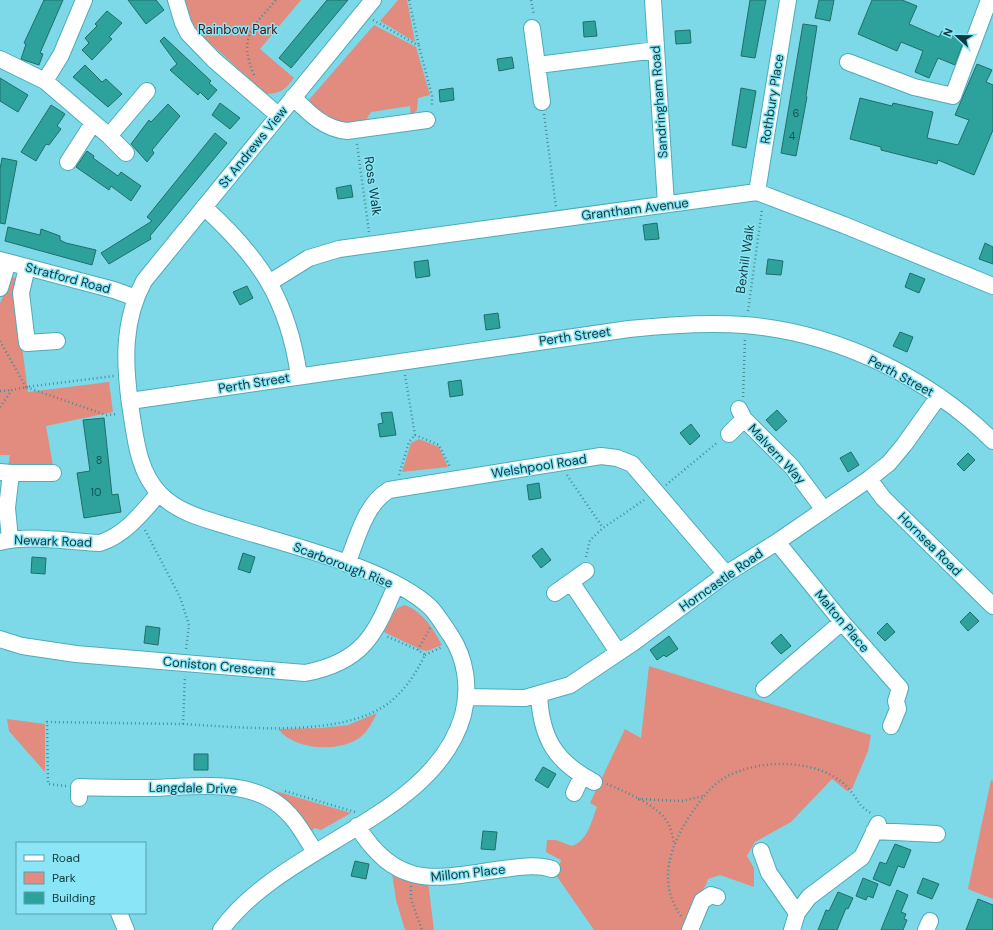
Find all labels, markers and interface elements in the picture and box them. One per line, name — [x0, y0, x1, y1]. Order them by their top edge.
north arrow — [937, 16, 977, 56]
park label: Rainbow Park — [198, 21, 278, 38]
text: N — [940, 26, 956, 39]
street label: Sandringham Road — [647, 45, 671, 159]
street label: Rothbury Place — [757, 53, 787, 145]
street label: St Andrews View — [215, 102, 291, 192]
house number: 6 — [793, 106, 800, 120]
house number: 4 — [789, 129, 796, 143]
street label: Ross Walk — [360, 155, 386, 217]
street label: Grantham Avenue — [580, 194, 690, 224]
street label: Bexhill Walk — [732, 223, 758, 295]
street label: Stratford Road — [23, 258, 113, 298]
street label: Perth Street — [538, 323, 612, 349]
street label: Perth Street — [865, 352, 937, 400]
street label: Perth Street — [217, 369, 291, 397]
street label: Malvern Way — [745, 420, 809, 488]
street label: Welshpool Road — [490, 450, 588, 482]
house number: 8 — [96, 453, 102, 467]
house number: 10 — [91, 485, 101, 499]
street label: Hornsea Road — [894, 508, 966, 580]
street label: Newark Road — [14, 531, 92, 551]
street label: Scarborough Rise — [291, 538, 395, 592]
street label: Horncastle Road — [676, 545, 766, 615]
street label: Malton Place — [811, 586, 873, 656]
street label: Coniston Crescent — [162, 653, 276, 679]
street label: Langdale Drive — [149, 779, 237, 797]
legend — [16, 842, 146, 914]
text: Road — [52, 850, 80, 866]
street label: Millom Place — [430, 861, 506, 885]
text: Park — [52, 870, 76, 886]
text: Building — [52, 890, 96, 906]

